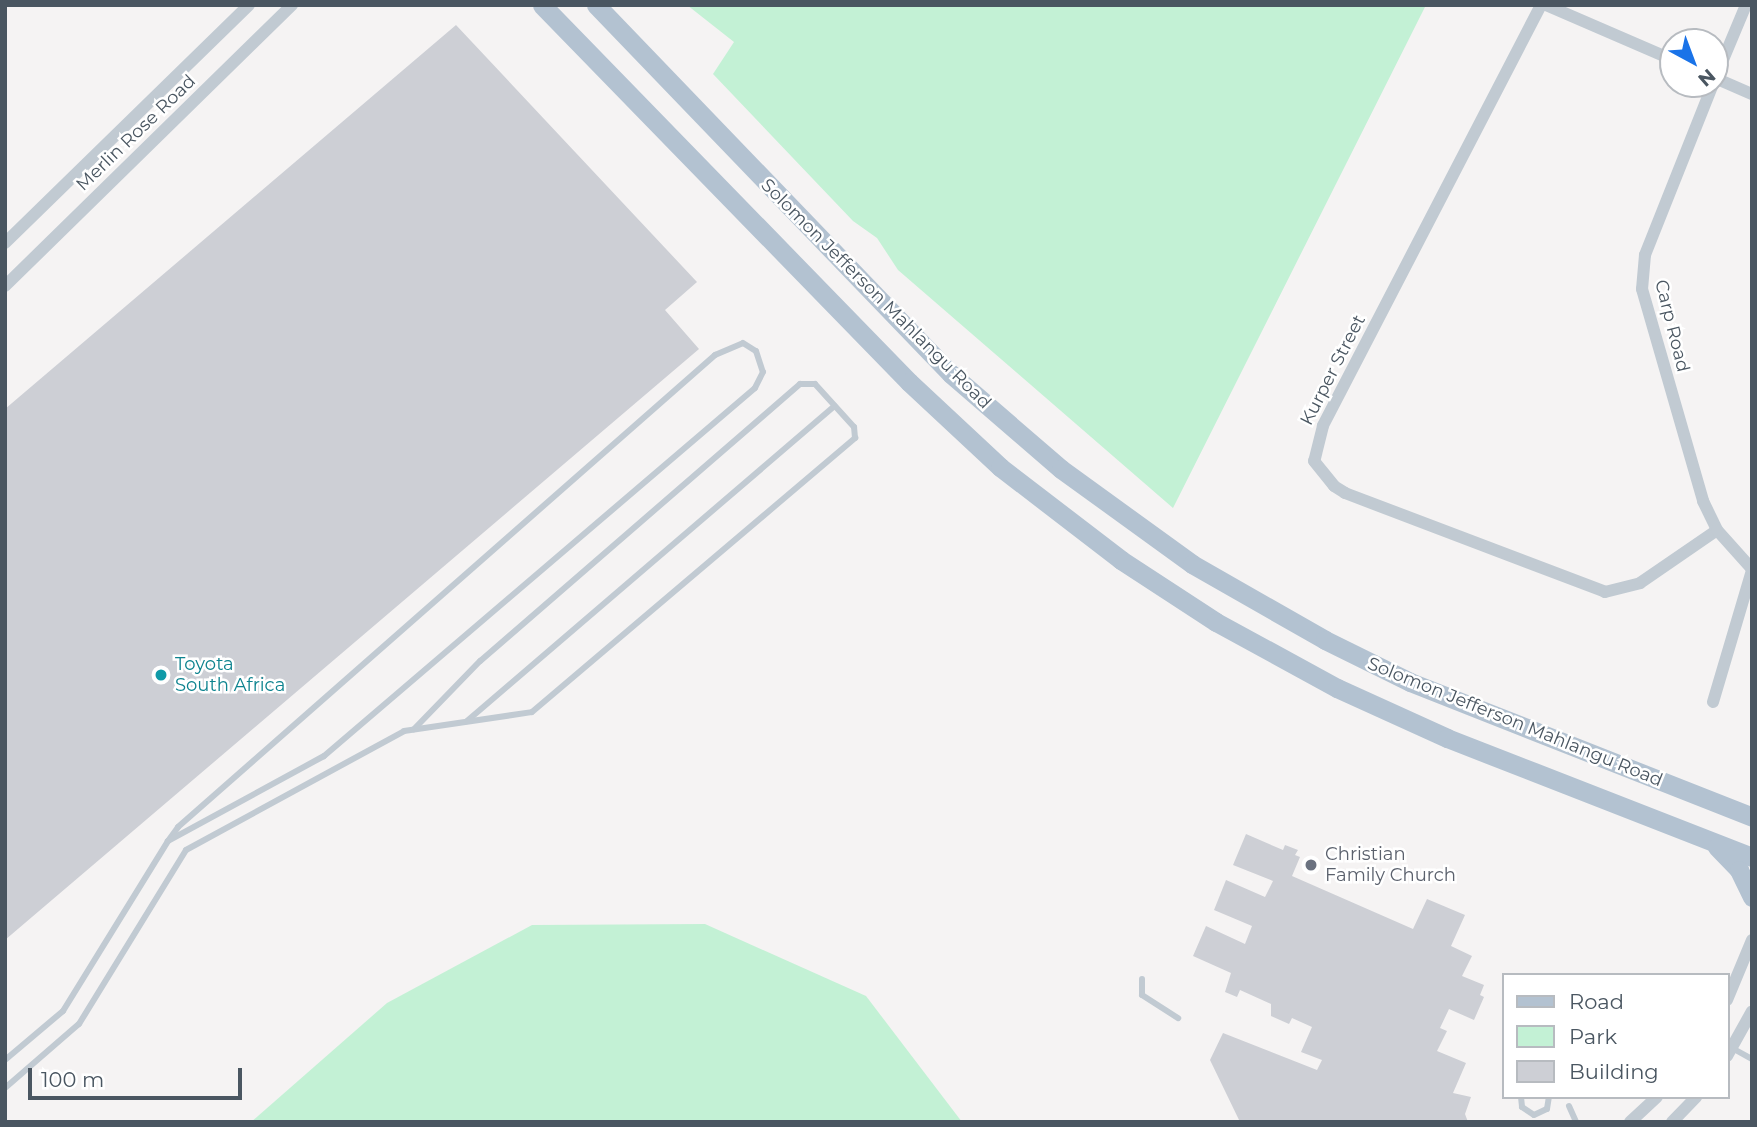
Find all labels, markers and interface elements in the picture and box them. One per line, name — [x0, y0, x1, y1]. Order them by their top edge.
north arrow — [1659, 28, 1729, 98]
text: N — [1693, 64, 1720, 91]
street label: Merlin Rose Road — [72, 71, 200, 195]
street label: Solomon Jefferson Mahlangu Road — [756, 174, 996, 414]
street label: Carp Road — [1650, 278, 1694, 374]
street label: Kurper Street — [1296, 311, 1370, 429]
street label: Solomon Jefferson Mahlangu Road — [1364, 653, 1666, 791]
place label: Toyota South Africa — [175, 654, 285, 696]
marker: Toyota South Africa — [153, 667, 169, 683]
place label: Christian Family Church — [1325, 844, 1456, 886]
marker: Christian Family Church — [1303, 857, 1319, 873]
legend — [1502, 973, 1729, 1099]
text: Road — [1569, 989, 1624, 1014]
text: Park — [1569, 1024, 1617, 1049]
scale bar — [32, 1054, 245, 1098]
text: Building — [1569, 1059, 1659, 1084]
text: 100 m — [41, 1067, 104, 1092]

